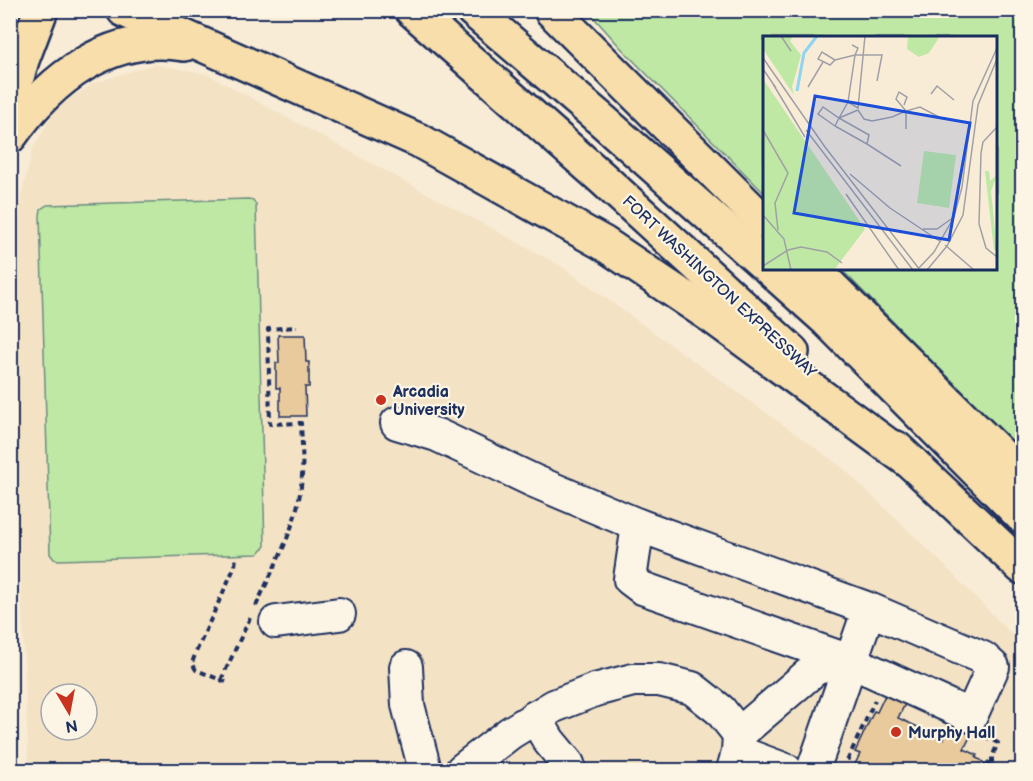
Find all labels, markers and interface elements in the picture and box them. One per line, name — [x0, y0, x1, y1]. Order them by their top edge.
inset map — [763, 36, 997, 270]
street label: FORT WASHINGTON EXPRESSWAY — [618, 192, 820, 383]
place label: Arcadia University — [392, 383, 465, 420]
marker: Arcadia University — [374, 393, 388, 407]
north arrow — [39, 682, 99, 742]
text: N — [64, 715, 79, 736]
place label: Murphy Hall — [908, 724, 995, 743]
marker: Murphy Hall — [889, 725, 903, 739]

